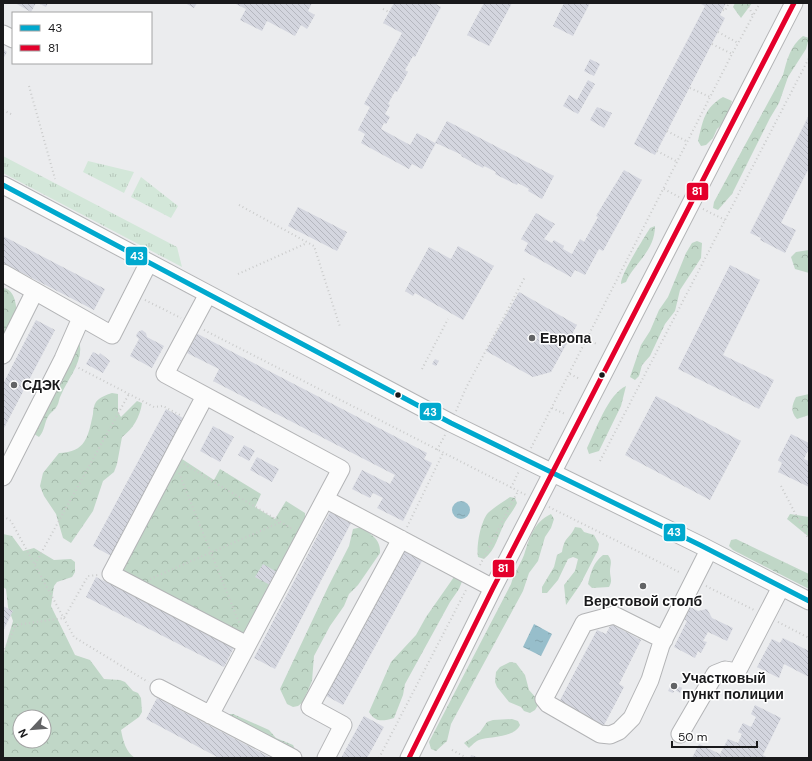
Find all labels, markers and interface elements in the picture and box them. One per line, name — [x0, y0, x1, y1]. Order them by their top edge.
legend — [12, 12, 152, 64]
text: 43 — [48, 20, 62, 36]
text: 81 — [48, 40, 59, 56]
line badge: 81 — [686, 182, 709, 201]
text: 81 — [692, 184, 702, 198]
line badge: 43 — [125, 246, 148, 266]
text: 43 — [130, 249, 144, 263]
place label: Европа — [540, 329, 592, 347]
marker: Европа — [527, 333, 537, 343]
unlabelled marker — [597, 370, 607, 380]
place label: СДЭК — [22, 376, 61, 394]
marker: СДЭК — [9, 380, 19, 390]
unlabelled marker — [393, 390, 403, 400]
line badge: 43 — [419, 402, 442, 421]
text: 43 — [423, 405, 437, 419]
line badge: 43 — [663, 523, 686, 542]
text: 43 — [667, 525, 681, 539]
line badge: 81 — [492, 559, 515, 578]
text: 81 — [498, 561, 508, 575]
marker: Верстовой столб — [638, 581, 648, 591]
place label: Верстовой столб — [584, 592, 703, 610]
place label: Участковый пункт полиции — [682, 669, 784, 703]
marker: Участковый пункт полиции — [669, 681, 679, 691]
north arrow — [12, 709, 52, 749]
scale bar — [672, 723, 757, 749]
text: N — [15, 727, 31, 740]
text: 50 m — [678, 729, 707, 745]

